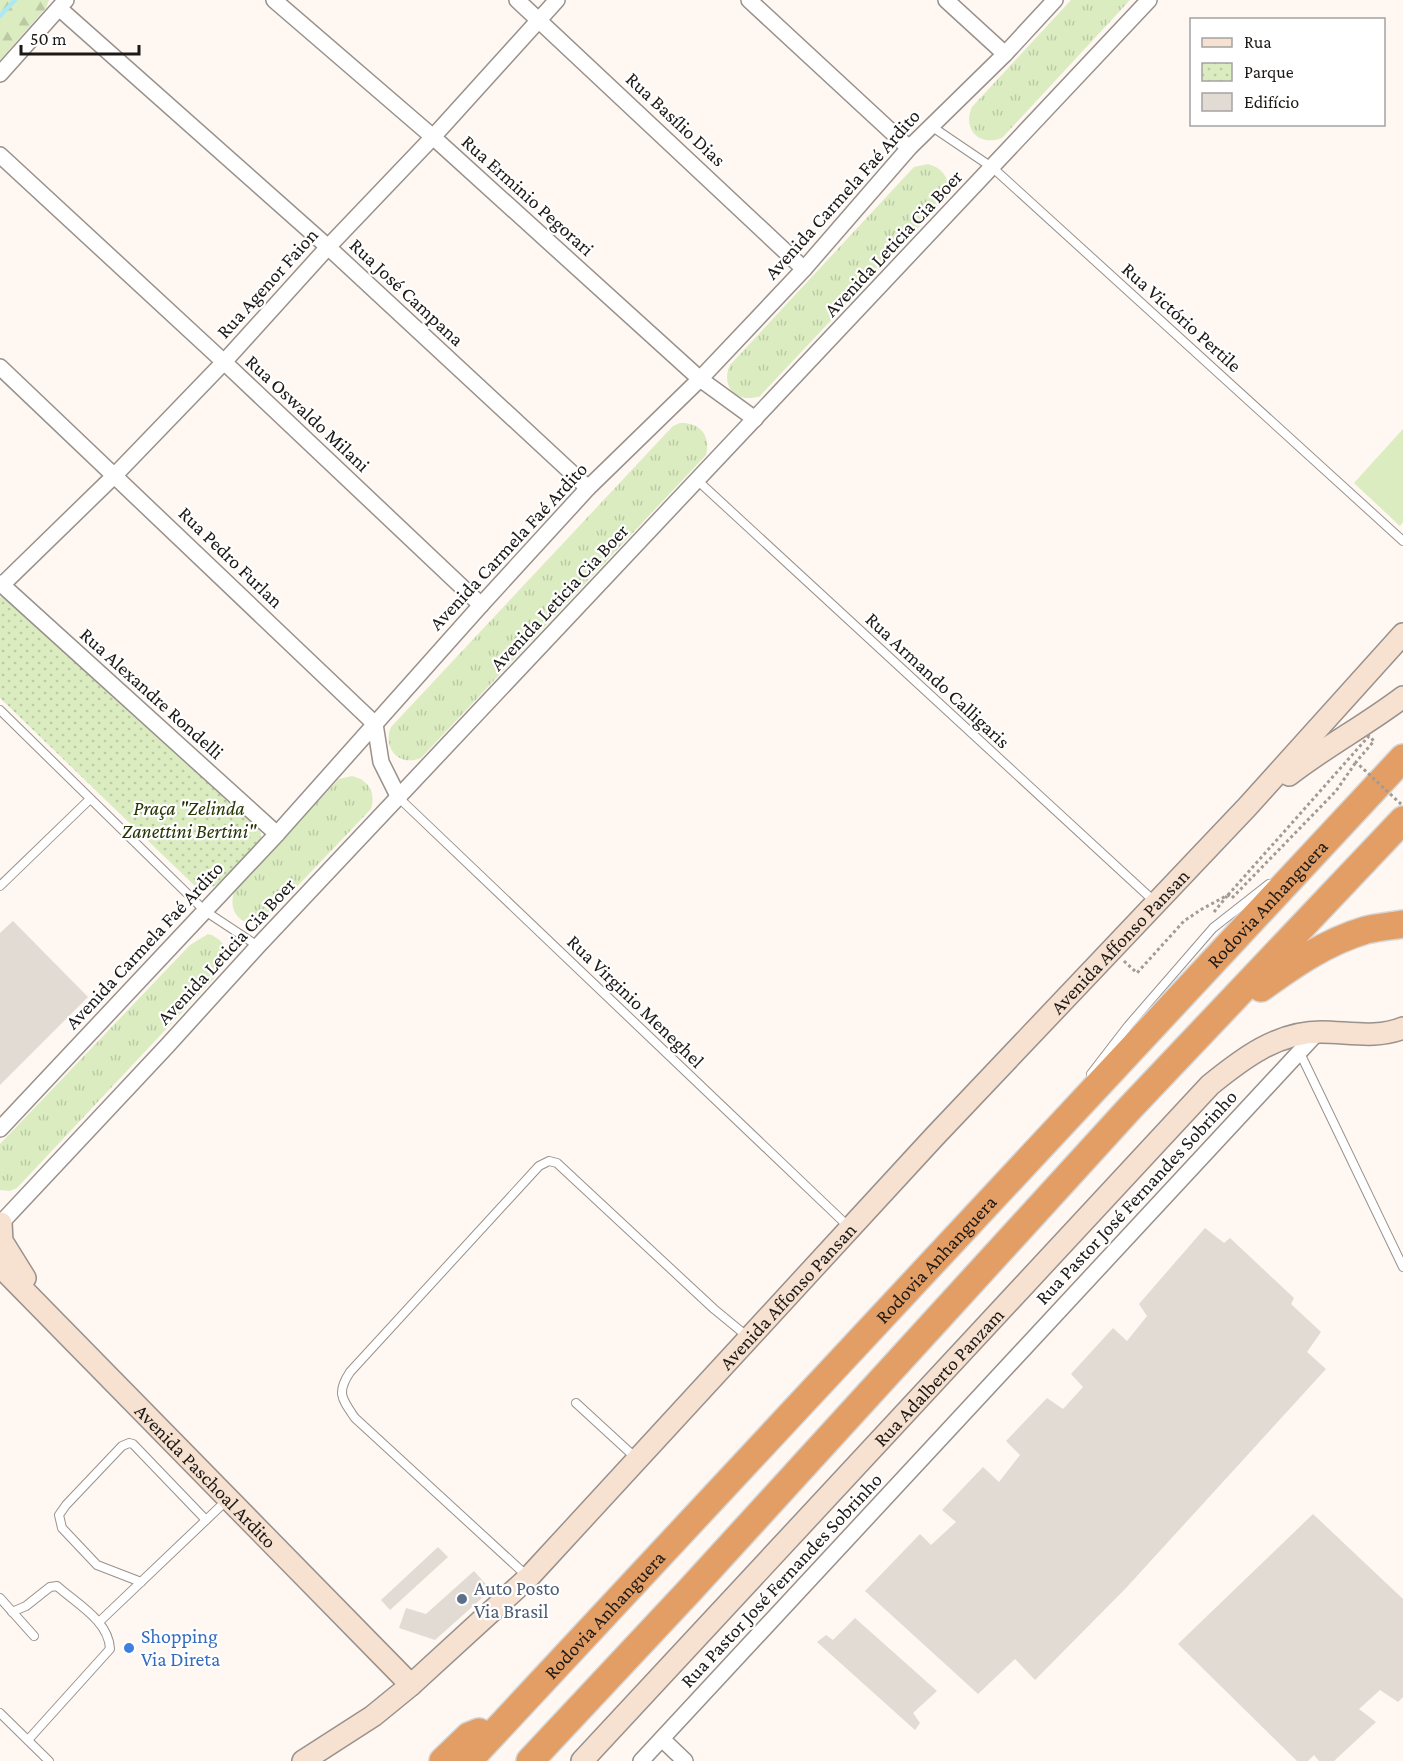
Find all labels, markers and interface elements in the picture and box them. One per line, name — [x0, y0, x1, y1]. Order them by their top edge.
scale bar — [21, 18, 140, 56]
legend — [1190, 18, 1385, 126]
text: 50 m — [30, 29, 67, 49]
text: Rua — [1244, 32, 1272, 52]
text: Parque — [1244, 62, 1294, 82]
street label: Rua Basílio Dias — [622, 67, 730, 171]
text: Edifício — [1244, 92, 1299, 112]
street label: Avenida Carmela Faé Ardito — [760, 105, 924, 283]
street label: Rua Erminio Pegorari — [457, 130, 598, 261]
street label: Avenida Leticia Cia Boer — [819, 165, 967, 321]
street label: Rua Agenor Faion — [212, 223, 323, 343]
street label: Rua José Campana — [345, 234, 468, 351]
street label: Rua Victório Pertile — [1118, 258, 1246, 376]
street label: Rua Oswaldo Milani — [242, 350, 374, 476]
street label: Avenida Carmela Faé Ardito — [425, 458, 591, 634]
street label: Rua Pedro Furlan — [174, 502, 288, 612]
street label: Avenida Leticia Cia Boer — [485, 519, 633, 675]
street label: Rua Armando Calligaris — [861, 608, 1015, 753]
street label: Rua Alexandre Rondelli — [76, 623, 228, 763]
park label: Praça "Zelinda Zanettini Bertini" — [122, 797, 257, 842]
street label: Rodovia Anhanguera — [1202, 835, 1332, 972]
street label: Avenida Carmela Faé Ardito — [61, 857, 227, 1033]
street label: Avenida Affonso Pansan — [1046, 864, 1194, 1018]
street label: Avenida Leticia Cia Boer — [152, 873, 300, 1029]
street label: Rua Virginio Meneghel — [562, 930, 709, 1073]
street label: Rua Pastor José Fernandes Sobrinho — [1031, 1085, 1242, 1309]
street label: Rodovia Anhanguera — [871, 1191, 1001, 1328]
street label: Avenida Affonso Pansan — [715, 1218, 861, 1374]
street label: Rua Adalberto Panzam — [869, 1303, 1008, 1451]
street label: Avenida Paschoal Ardito — [131, 1399, 281, 1552]
street label: Rua Pastor José Fernandes Sobrinho — [676, 1468, 887, 1692]
street label: Rodovia Anhanguera — [540, 1546, 669, 1683]
place label: Auto Posto Via Brasil — [474, 1577, 560, 1622]
marker: Auto Posto Via Brasil — [455, 1592, 469, 1606]
place label: Shopping Via Direta — [141, 1625, 220, 1670]
marker: Shopping Via Direta — [122, 1641, 136, 1655]

